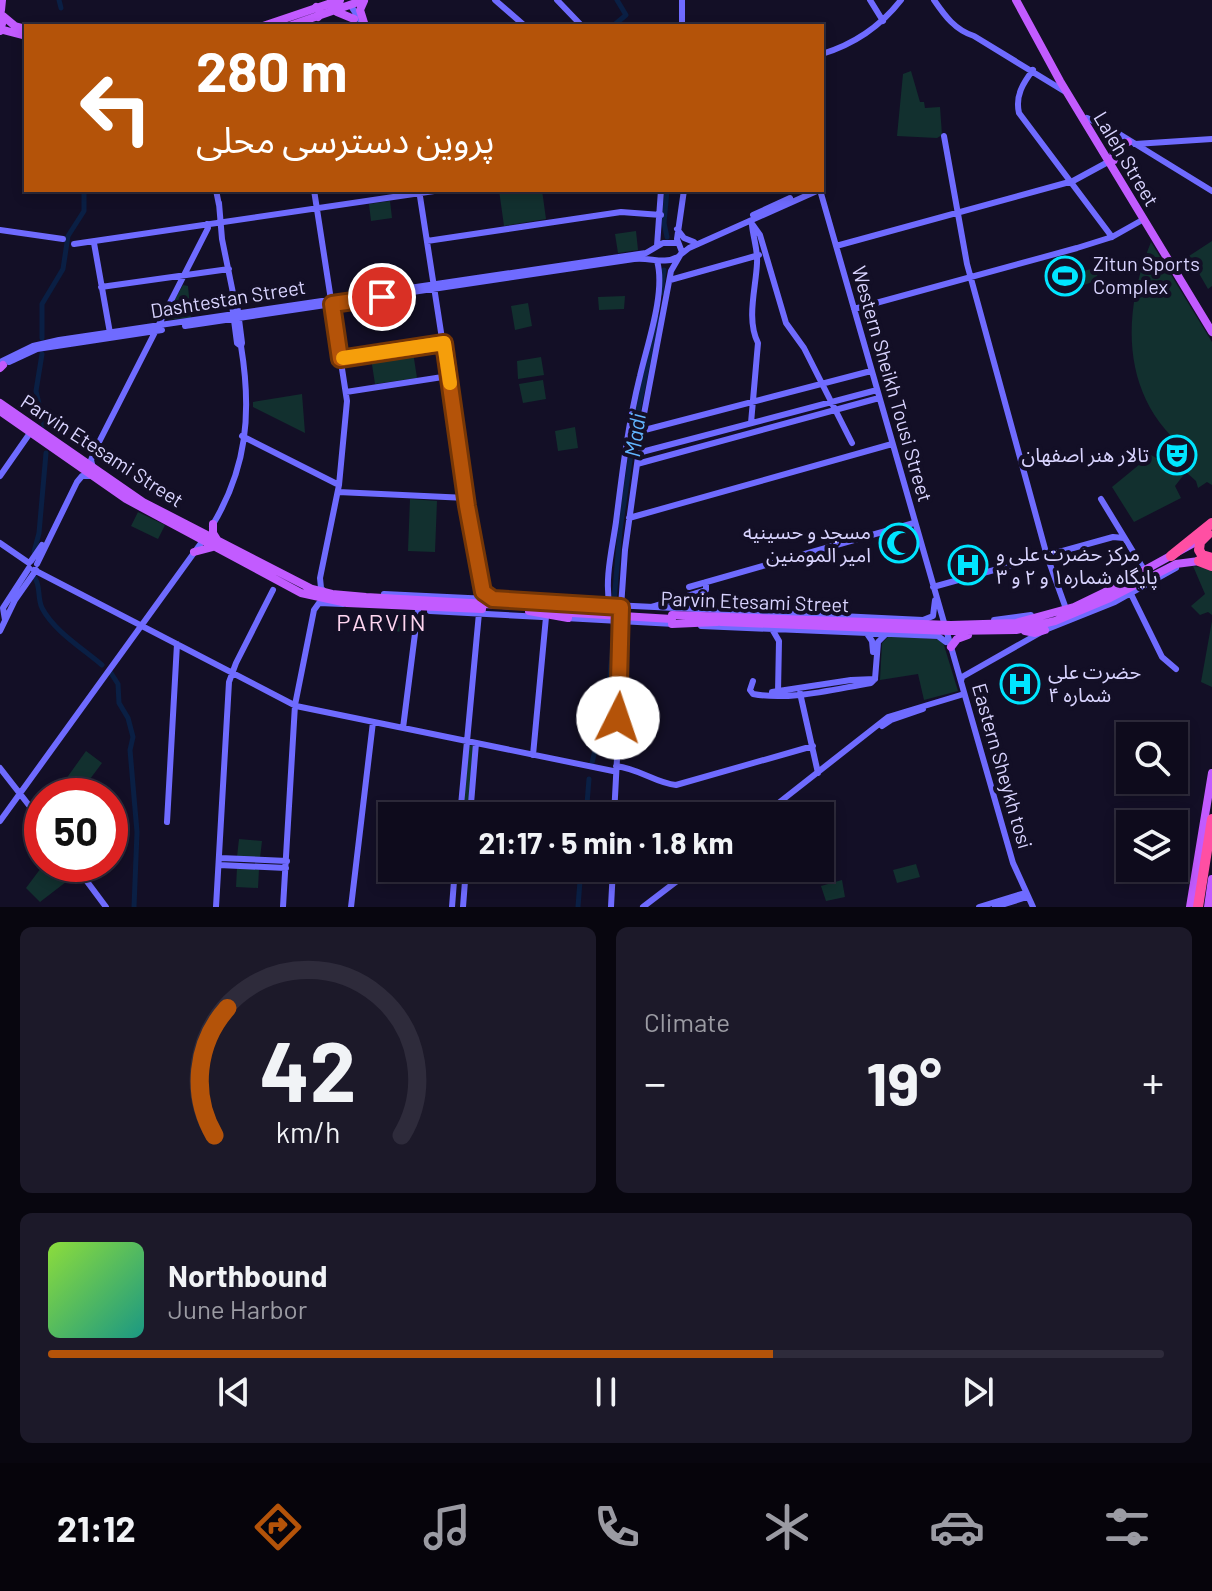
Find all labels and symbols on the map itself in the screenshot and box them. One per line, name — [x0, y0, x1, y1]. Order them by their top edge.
street label: Laleh Street — [1089, 107, 1165, 210]
place label: Zitun Sports Complex — [1093, 251, 1200, 298]
sports icon: Zitun Sports Complex — [1044, 255, 1086, 297]
pin — [348, 263, 416, 331]
street label: Western Sheikh Tousi Street — [848, 263, 938, 504]
street label: Dashtestan Street — [149, 274, 307, 322]
street label: Parvin Etesami Street — [17, 389, 188, 512]
water label: Madi — [618, 411, 650, 458]
theatre icon: تالار هنر اصفهان — [1156, 434, 1198, 476]
place label: تالار هنر اصفهان — [1022, 442, 1149, 467]
place label: مسجد و حسینیه امیر المومنین — [743, 519, 871, 567]
mosque icon: مسجد و حسینیه امیر المومنین — [878, 522, 920, 564]
place label: مرکز حضرت علی و پایگاه شماره۱ و ۲ و ۳ — [996, 541, 1158, 590]
hospital icon: مرکز حضرت علی و پایگاه شماره۱ و ۲ و ۳ — [947, 544, 989, 586]
street label: Parvin Etesami Street — [660, 586, 850, 616]
district label: PARVIN — [336, 607, 428, 636]
place label: حضرت علی شماره ۴ — [1048, 659, 1141, 707]
hospital icon: حضرت علی شماره ۴ — [999, 663, 1041, 705]
position arrow — [576, 676, 660, 760]
street label: Eastern Sheykh tosi — [968, 680, 1038, 851]
speed limit sign: 50 — [24, 778, 128, 882]

